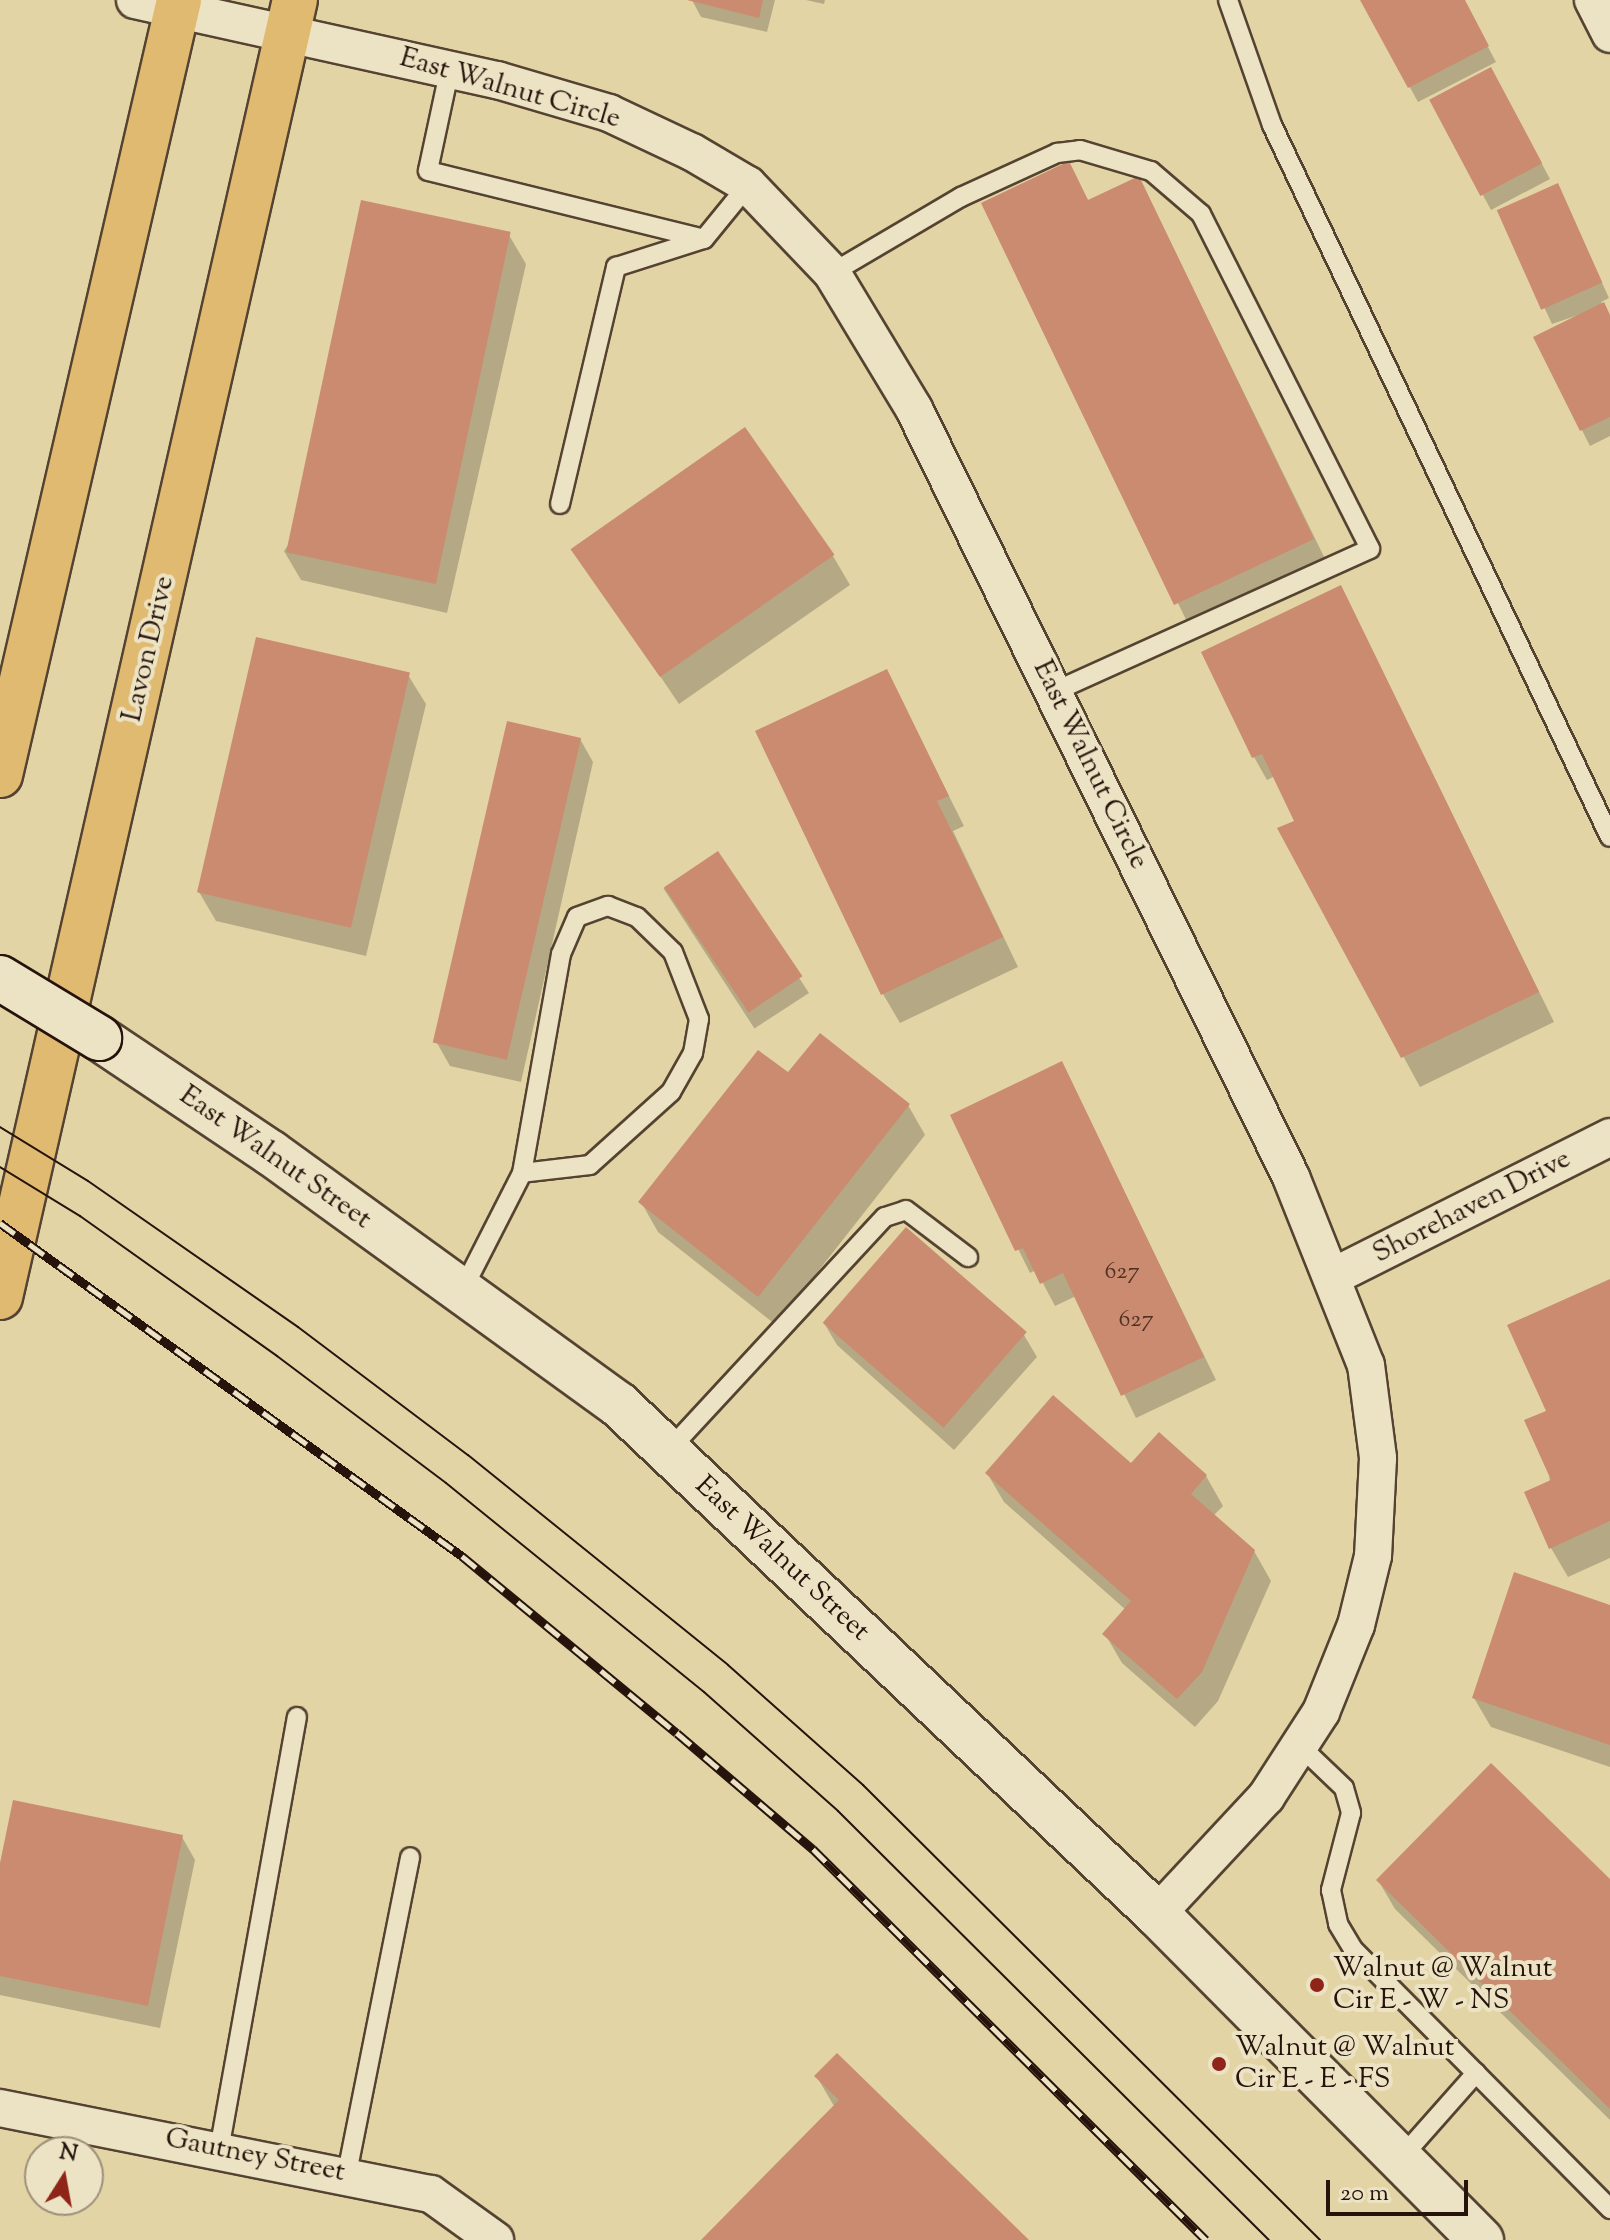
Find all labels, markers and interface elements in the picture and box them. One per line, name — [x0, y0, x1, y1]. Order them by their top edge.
street label: East Walnut Circle — [396, 41, 624, 137]
street label: Lavon Drive — [116, 573, 182, 725]
street label: East Walnut Circle — [1025, 655, 1155, 875]
street label: East Walnut Street — [172, 1079, 378, 1237]
street label: Shorehaven Drive — [1368, 1143, 1576, 1271]
house number: 627 — [1105, 1259, 1139, 1287]
house number: 627 — [1119, 1307, 1153, 1335]
street label: East Walnut Street — [688, 1469, 876, 1649]
place label: Walnut @ Walnut Cir E - W - NS — [1333, 1952, 1552, 2018]
marker: Walnut @ Walnut Cir E - W - NS — [1308, 1976, 1326, 1994]
place label: Walnut @ Walnut Cir E - E - FS — [1235, 2031, 1454, 2097]
marker: Walnut @ Walnut Cir E - E - FS — [1210, 2055, 1228, 2073]
street label: Gautney Street — [162, 2122, 348, 2190]
north arrow — [24, 2136, 104, 2216]
text: N — [57, 2137, 80, 2172]
scale bar — [1330, 2164, 1472, 2214]
text: 20 m — [1340, 2177, 1389, 2211]

